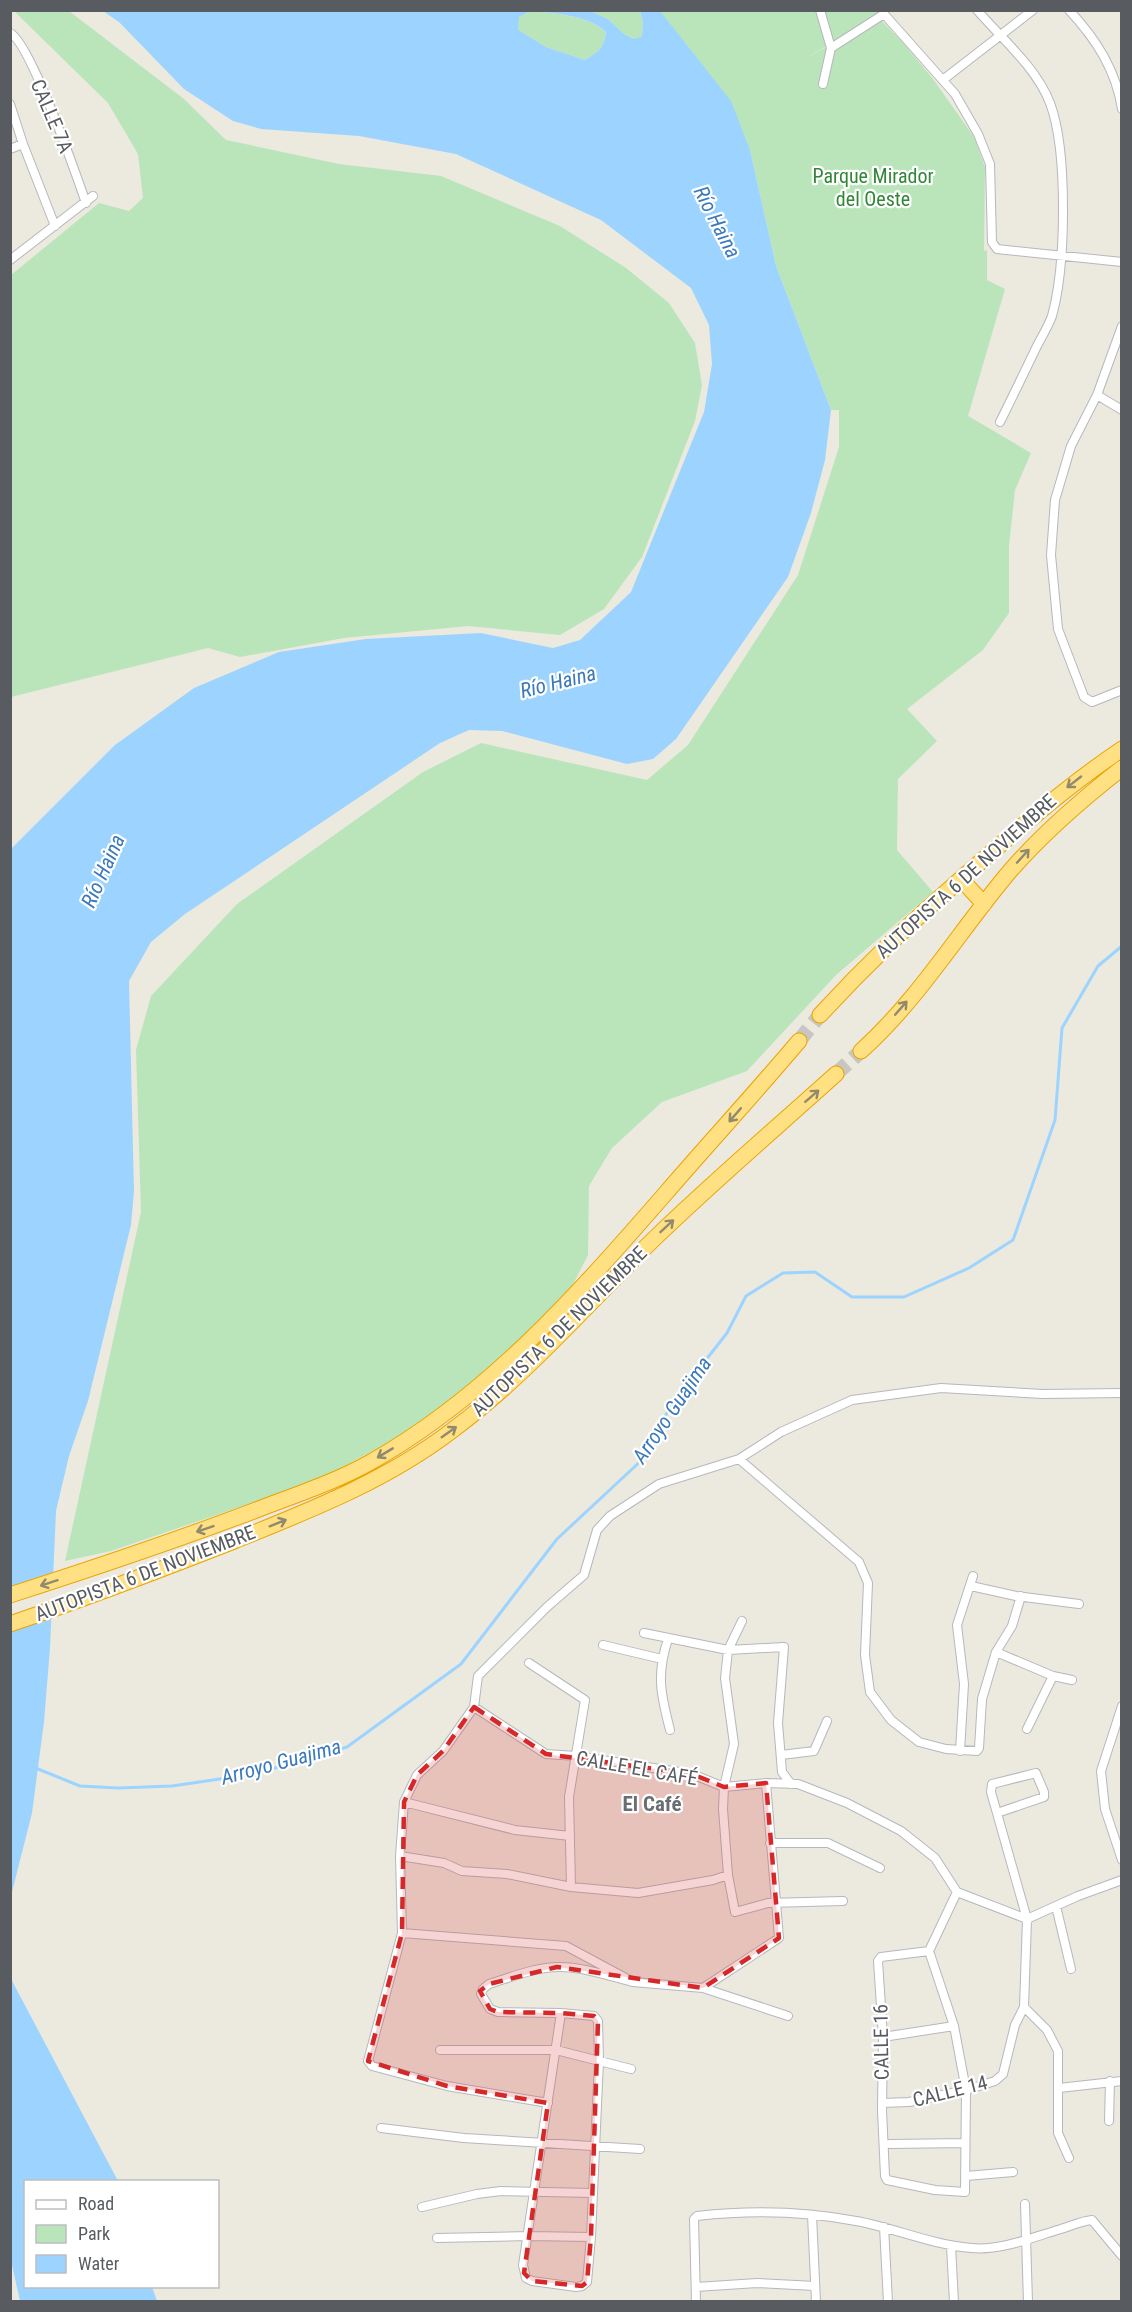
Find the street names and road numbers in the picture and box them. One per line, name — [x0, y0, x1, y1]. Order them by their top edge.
street label: CALLE 7A — [26, 75, 78, 157]
street label: AUTOPISTA 6 DE NOVIEMBRE — [871, 789, 1061, 963]
street label: AUTOPISTA 6 DE NOVIEMBRE — [466, 1241, 652, 1421]
street label: AUTOPISTA 6 DE NOVIEMBRE — [31, 1520, 259, 1626]
street label: CALLE EL CAFÉ — [574, 1746, 700, 1790]
street label: CALLE 16 — [868, 2004, 894, 2080]
street label: CALLE 14 — [910, 2070, 990, 2112]

